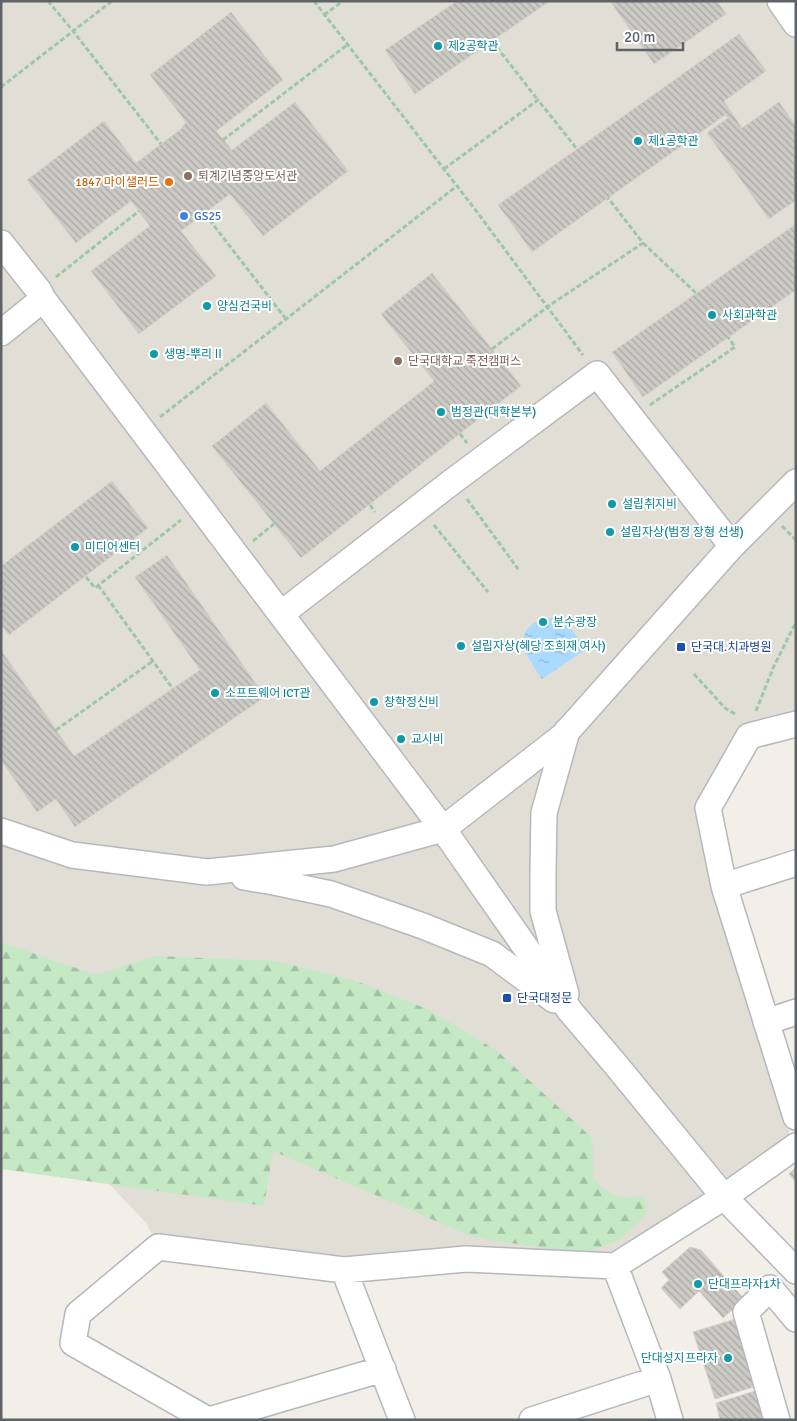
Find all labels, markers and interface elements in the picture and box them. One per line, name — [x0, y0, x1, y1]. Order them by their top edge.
scale bar — [617, 20, 683, 52]
text: 20 m — [624, 28, 655, 46]
place label: 제2공학관 — [448, 39, 499, 54]
marker: 제2공학관 — [432, 40, 444, 52]
place label: 제1공학관 — [648, 134, 699, 149]
marker: 제1공학관 — [632, 135, 644, 147]
place label: 퇴계기념중앙도서관 — [198, 169, 297, 184]
marker: 퇴계기념중앙도서관 — [182, 170, 194, 182]
place label: 1847 마이샐러드 — [75, 175, 159, 190]
marker: 1847 마이샐러드 — [163, 176, 175, 188]
place label: GS25 — [194, 209, 221, 224]
marker: GS25 — [178, 210, 190, 222]
place label: 양심건국비 — [217, 299, 272, 314]
marker: 양심건국비 — [201, 300, 213, 312]
place label: 사회과학관 — [722, 308, 777, 323]
marker: 사회과학관 — [706, 309, 718, 321]
place label: 생명-뿌리Ⅱ — [164, 347, 224, 362]
marker: 생명-뿌리Ⅱ — [148, 348, 160, 360]
place label: 단국대학교 죽전캠퍼스 — [408, 354, 521, 369]
marker: 단국대학교 죽전캠퍼스 — [392, 355, 404, 367]
place label: 범정관(대학본부) — [451, 405, 536, 420]
marker: 범정관(대학본부) — [435, 406, 447, 418]
place label: 설립취지비 — [622, 497, 677, 512]
marker: 설립취지비 — [606, 498, 618, 510]
place label: 설립자상(범정 장형 선생) — [620, 525, 744, 540]
marker: 설립자상(범정 장형 선생) — [604, 526, 616, 538]
place label: 미디어센터 — [85, 540, 140, 555]
marker: 미디어센터 — [69, 541, 81, 553]
place label: 분수광장 — [553, 615, 597, 630]
marker: 분수광장 — [537, 616, 549, 628]
place label: 설립자상(혜당 조희재 여사) — [471, 639, 606, 654]
marker: 설립자상(혜당 조희재 여사) — [455, 640, 467, 652]
place label: 단국대.치과병원 — [691, 640, 771, 655]
marker: 단국대.치과병원 — [675, 641, 687, 653]
place label: 소프트웨어 ICT관 — [225, 686, 311, 701]
marker: 소프트웨어 ICT관 — [209, 687, 221, 699]
place label: 창학정신비 — [384, 695, 439, 710]
marker: 창학정신비 — [368, 696, 380, 708]
place label: 교시비 — [411, 732, 444, 747]
marker: 교시비 — [395, 733, 407, 745]
place label: 단국대정문 — [517, 991, 572, 1006]
marker: 단국대정문 — [501, 992, 513, 1004]
place label: 단대프라자1차 — [708, 1277, 781, 1292]
marker: 단대프라자1차 — [692, 1278, 704, 1290]
place label: 단대성지프라자 — [641, 1351, 718, 1366]
marker: 단대성지프라자 — [722, 1352, 734, 1364]

